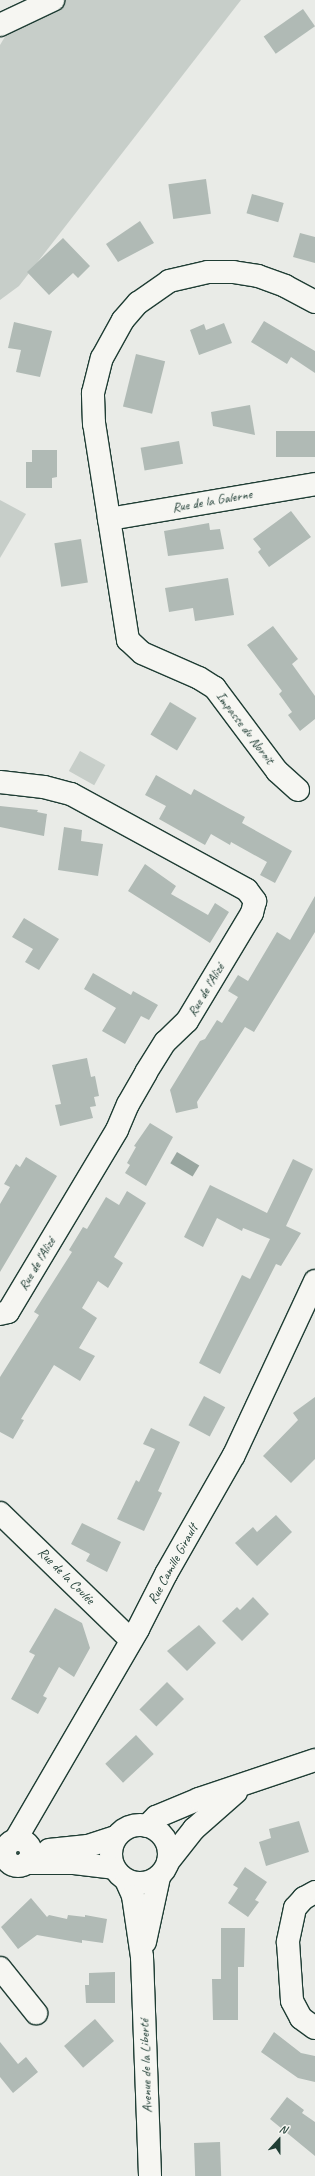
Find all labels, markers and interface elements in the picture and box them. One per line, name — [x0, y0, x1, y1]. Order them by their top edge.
street label: Rue de la Galerne — [171, 486, 253, 516]
street label: Impasse du Noroit — [212, 688, 278, 768]
street label: Rue de l'Alizé — [184, 961, 228, 1019]
street label: Rue de l'Alizé — [15, 1235, 59, 1293]
street label: Rue Camille Girault — [144, 1521, 202, 1607]
street label: Rue de la Coulée — [34, 1544, 98, 1608]
street label: Avenue de la Liberté — [136, 2019, 156, 2113]
north arrow — [259, 2120, 299, 2160]
text: N — [278, 2121, 289, 2137]

